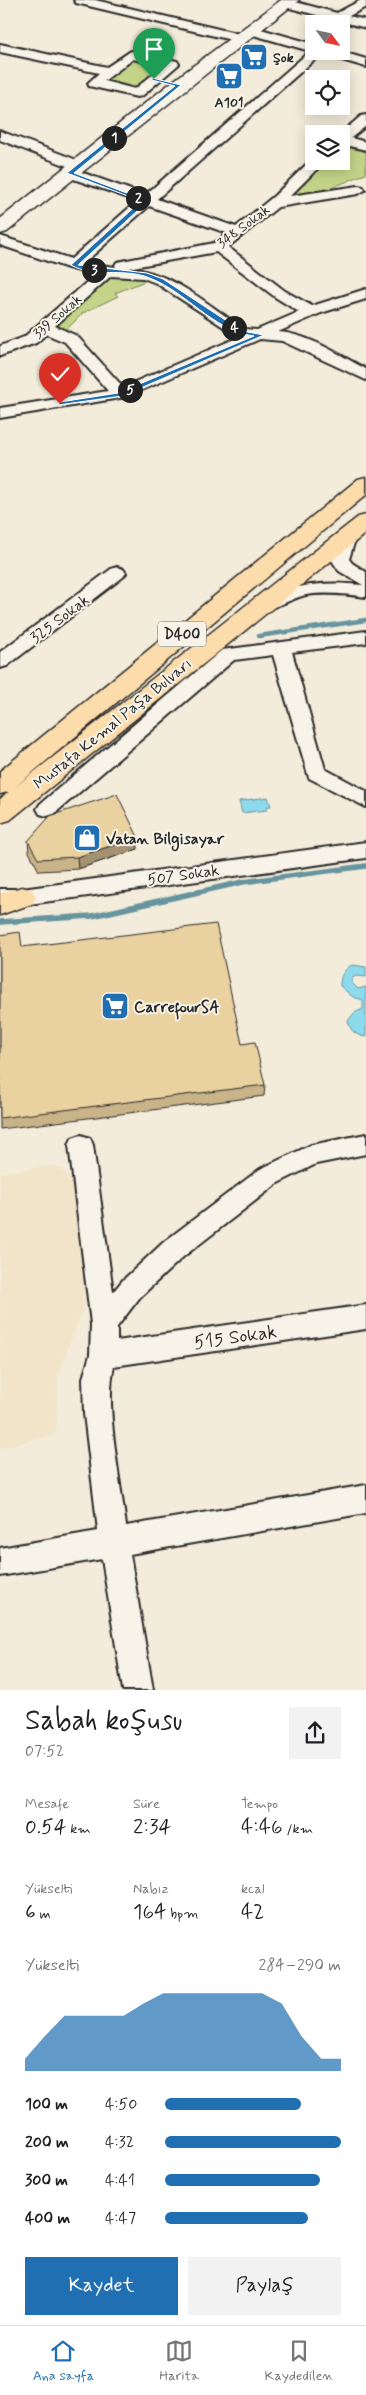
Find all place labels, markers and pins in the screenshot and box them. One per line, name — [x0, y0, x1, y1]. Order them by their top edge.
pin — [133, 28, 175, 79]
supermarket icon: Şok — [239, 42, 269, 72]
place label: Şok — [273, 49, 294, 67]
supermarket icon: A101 — [214, 61, 244, 91]
place label: A101 — [215, 94, 243, 112]
pin: 1 — [102, 126, 126, 150]
pin: 2 — [126, 186, 150, 210]
pin: 3 — [82, 258, 106, 282]
pin: 4 — [222, 316, 246, 340]
pin — [39, 353, 81, 404]
pin: 5 — [118, 378, 142, 402]
shop icon: Vatan Bilgisayar — [72, 823, 102, 853]
place label: Vatan Bilgisayar — [106, 829, 224, 852]
supermarket icon: CarrefourSA — [100, 991, 130, 1021]
place label: CarrefourSA — [134, 997, 219, 1020]

